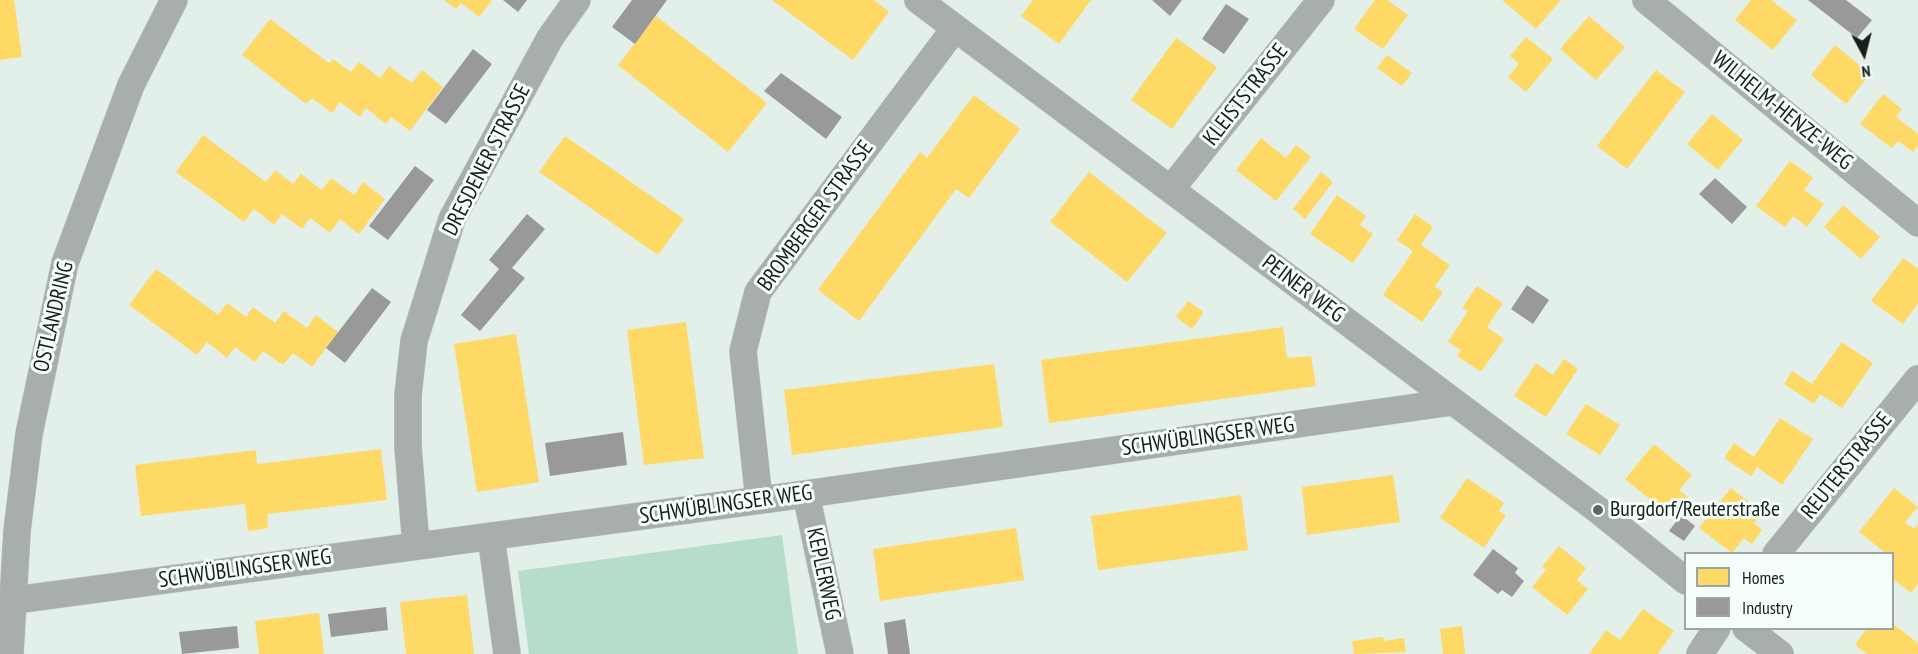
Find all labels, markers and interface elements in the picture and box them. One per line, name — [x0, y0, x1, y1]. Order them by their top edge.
north arrow — [1834, 24, 1894, 84]
street label: KLEISTSTRASSE — [1198, 39, 1294, 151]
street label: WILHELM-HENZE-WEG — [1706, 46, 1858, 176]
text: N — [1861, 61, 1872, 82]
street label: DRESDENER STRASSE — [437, 80, 537, 240]
street label: BROMBERGER STRASSE — [753, 136, 879, 296]
street label: PEINER WEG — [1257, 250, 1349, 328]
street label: OSTLANDRING — [28, 259, 80, 375]
street label: REUTERSTRASSE — [1796, 407, 1898, 525]
street label: SCHWÜBLINGSER WEG — [1120, 412, 1296, 462]
street label: SCHWÜBLINGSER WEG — [638, 480, 814, 530]
place label: Burgdorf/Reuterstraße — [1610, 497, 1780, 523]
marker: Burgdorf/Reuterstraße — [1591, 503, 1605, 517]
street label: KEPLERWEG — [800, 525, 846, 623]
street label: SCHWÜBLINGSER WEG — [157, 544, 333, 594]
legend — [1684, 552, 1894, 630]
text: Homes — [1742, 566, 1785, 589]
text: Industry — [1742, 596, 1792, 619]

